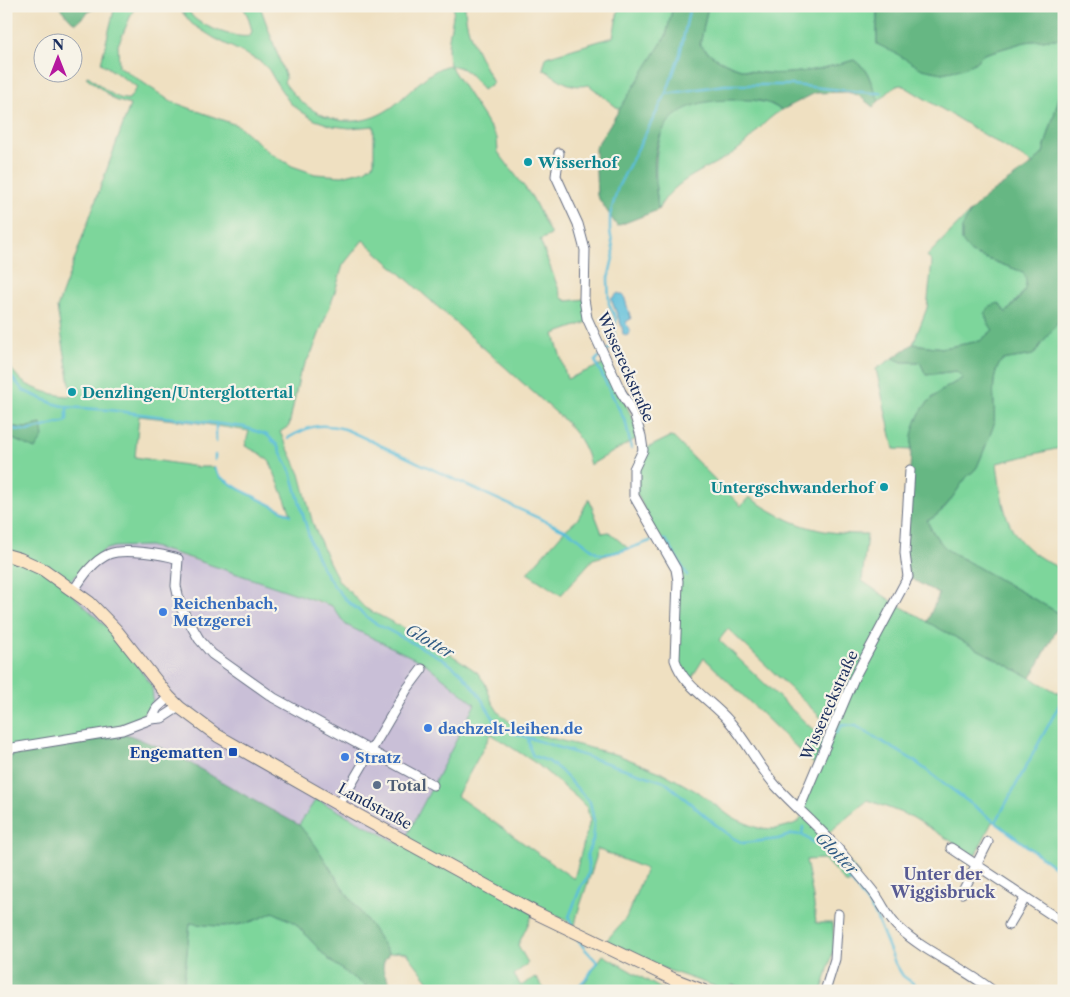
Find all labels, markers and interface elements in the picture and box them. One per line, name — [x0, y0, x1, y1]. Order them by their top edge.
north arrow — [32, 32, 82, 82]
text: N — [52, 36, 64, 54]
place label: Wisserhof — [537, 153, 620, 172]
marker: Wisserhof — [522, 156, 534, 168]
street label: Wissereckstraße — [593, 308, 659, 425]
place label: Denzlingen/Unterglottertal — [82, 383, 293, 402]
marker: Denzlingen/Unterglottertal — [66, 386, 78, 398]
place label: Untergschwanderhof — [711, 478, 877, 497]
marker: Untergschwanderhof — [878, 481, 890, 493]
place label: Reichenbach, Metzgerei — [173, 594, 278, 630]
marker: Reichenbach, Metzgerei — [157, 606, 169, 618]
water label: Glotter — [402, 619, 459, 664]
street label: Wissereckstraße — [796, 647, 862, 764]
place label: dachzelt-leihen.de — [438, 719, 583, 738]
marker: dachzelt-leihen.de — [422, 722, 434, 734]
place label: Engematten — [129, 743, 224, 762]
marker: Engematten — [227, 746, 239, 758]
place label: Stratz — [355, 748, 401, 767]
marker: Stratz — [339, 751, 351, 763]
place label: Total — [387, 776, 427, 795]
street label: Landstraße — [335, 779, 415, 833]
marker: Total — [371, 779, 383, 791]
water label: Glotter — [811, 827, 864, 880]
district label: Unter der Wiggisbruck — [890, 864, 996, 902]

